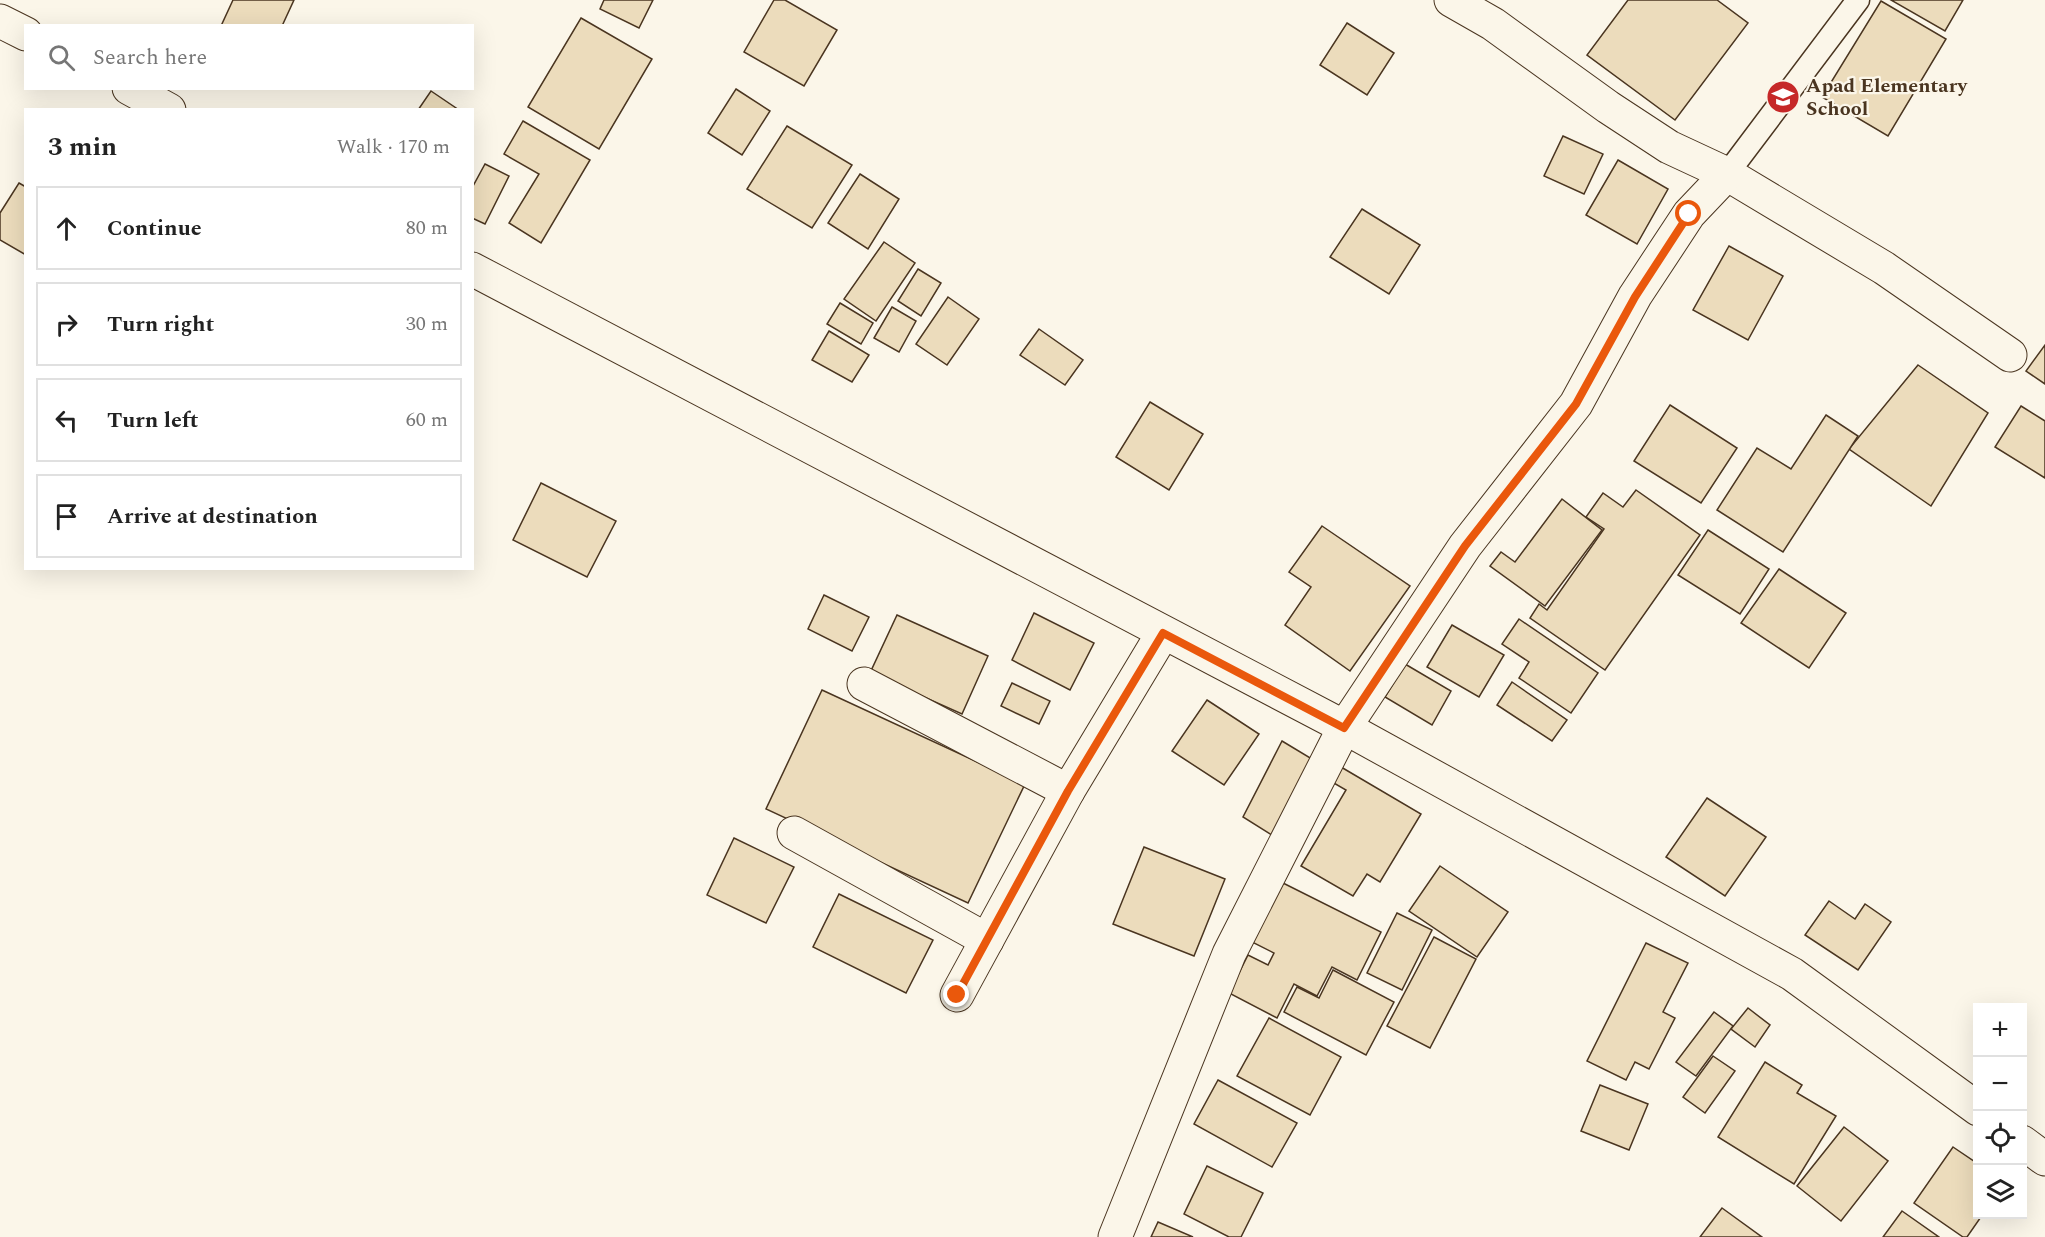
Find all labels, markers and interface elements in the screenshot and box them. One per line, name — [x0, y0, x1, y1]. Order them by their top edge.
search box — [24, 24, 474, 90]
icon: search — [45, 41, 78, 74]
text: Search here — [93, 41, 207, 74]
place label: Apad Elementary School — [1806, 71, 1968, 124]
school or university icon: Apad Elementary School — [1765, 79, 1801, 115]
text: 3 min — [48, 127, 117, 167]
text: Walk · 170 m — [337, 132, 450, 162]
route start — [1675, 200, 1701, 226]
icon: ahead — [50, 212, 83, 245]
text: Continue — [107, 212, 202, 245]
text: 80 m — [406, 213, 448, 243]
icon: right — [50, 308, 83, 341]
text: Turn right — [107, 308, 214, 341]
text: 30 m — [406, 309, 448, 339]
icon: left — [50, 404, 83, 437]
text: Turn left — [107, 404, 199, 437]
text: 60 m — [406, 405, 448, 435]
icon: arrive — [50, 500, 83, 533]
text: Arrive at destination — [107, 500, 318, 533]
route end — [943, 981, 969, 1007]
map controls — [1973, 1003, 2027, 1219]
button: + — [1973, 1003, 2027, 1057]
button: − — [1973, 1057, 2027, 1111]
button: locate — [1973, 1111, 2027, 1165]
button: layers — [1973, 1165, 2027, 1219]

